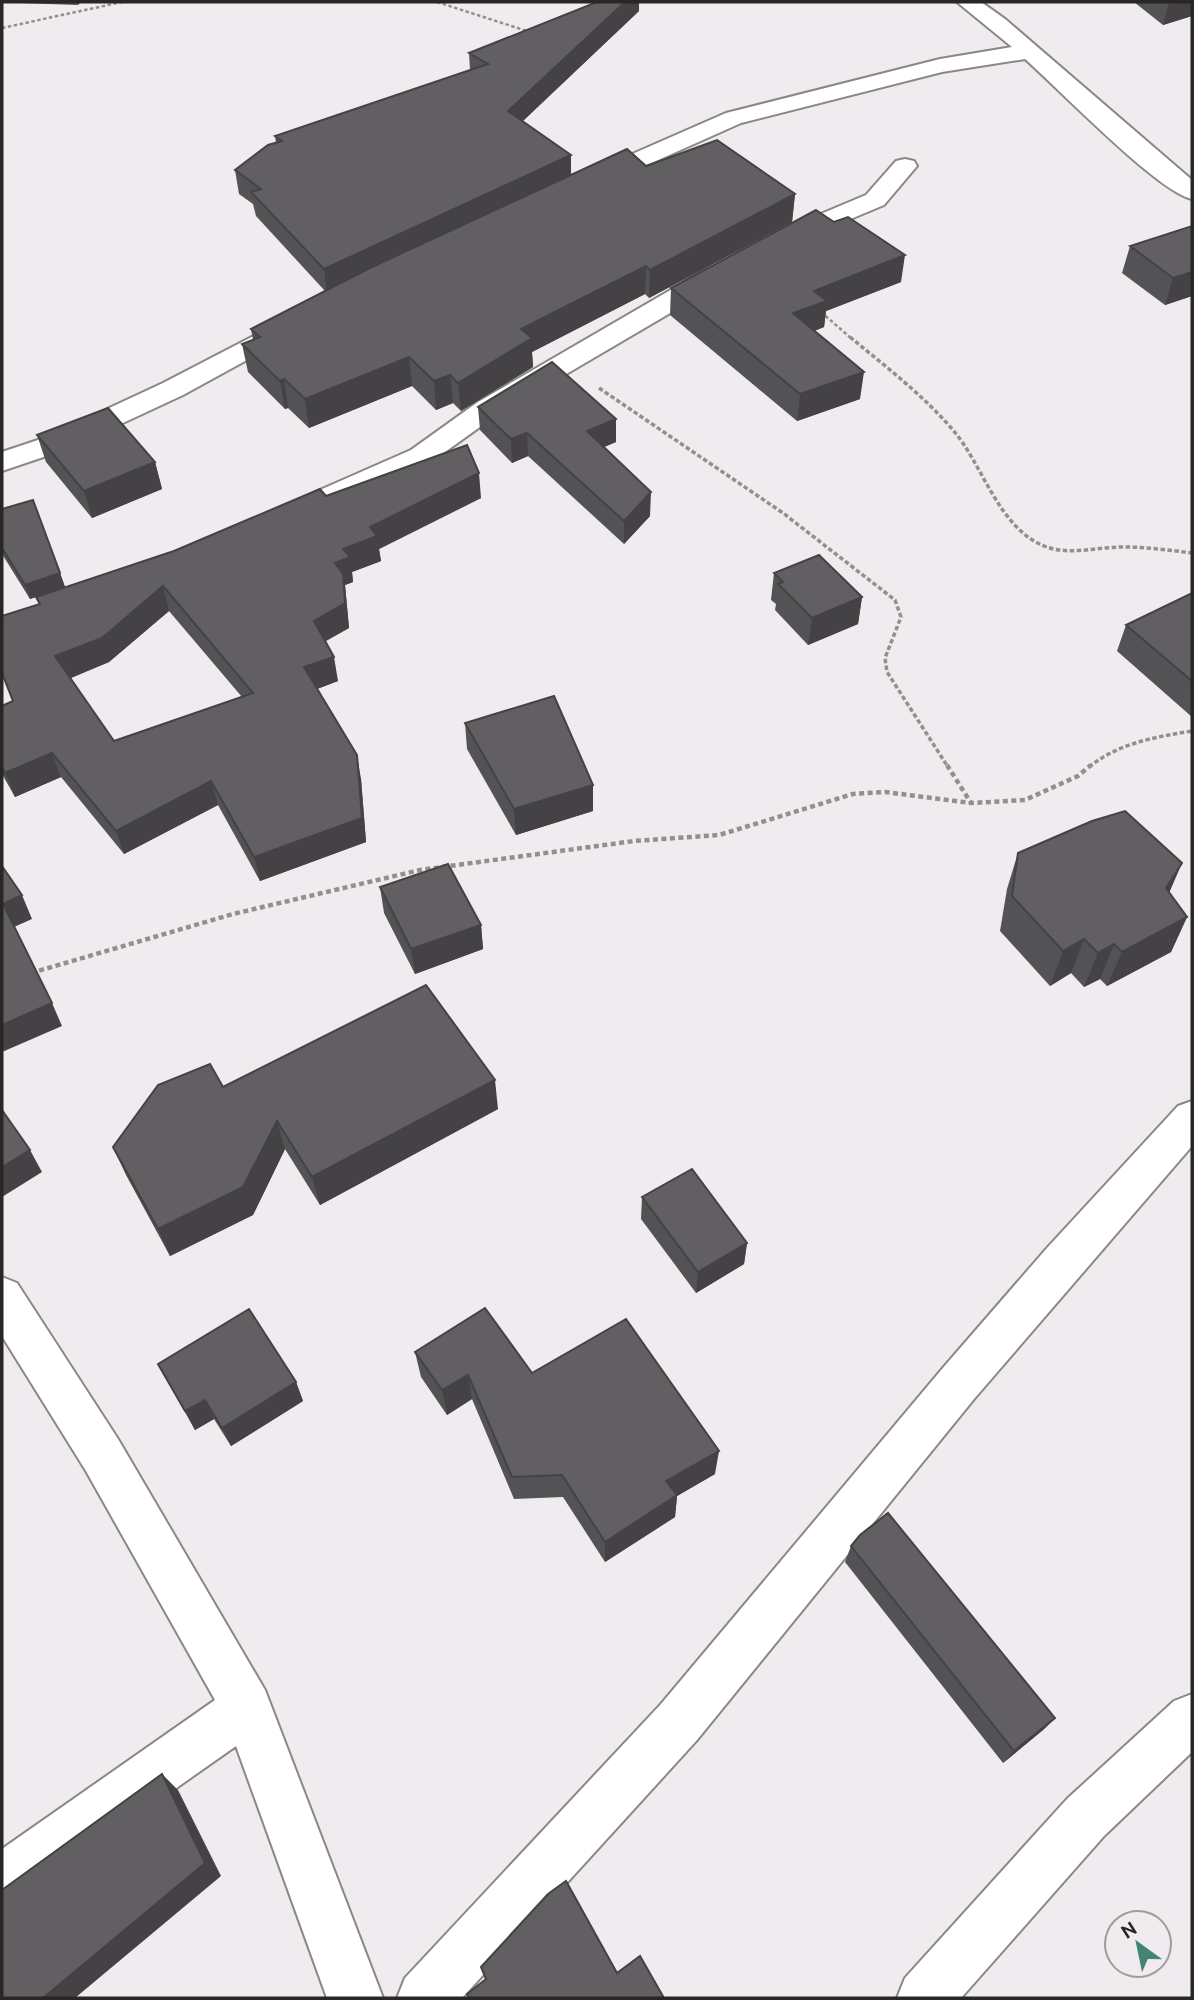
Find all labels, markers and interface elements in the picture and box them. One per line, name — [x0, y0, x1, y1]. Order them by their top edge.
north arrow — [1103, 1909, 1173, 1979]
text: N — [1117, 1917, 1141, 1943]

